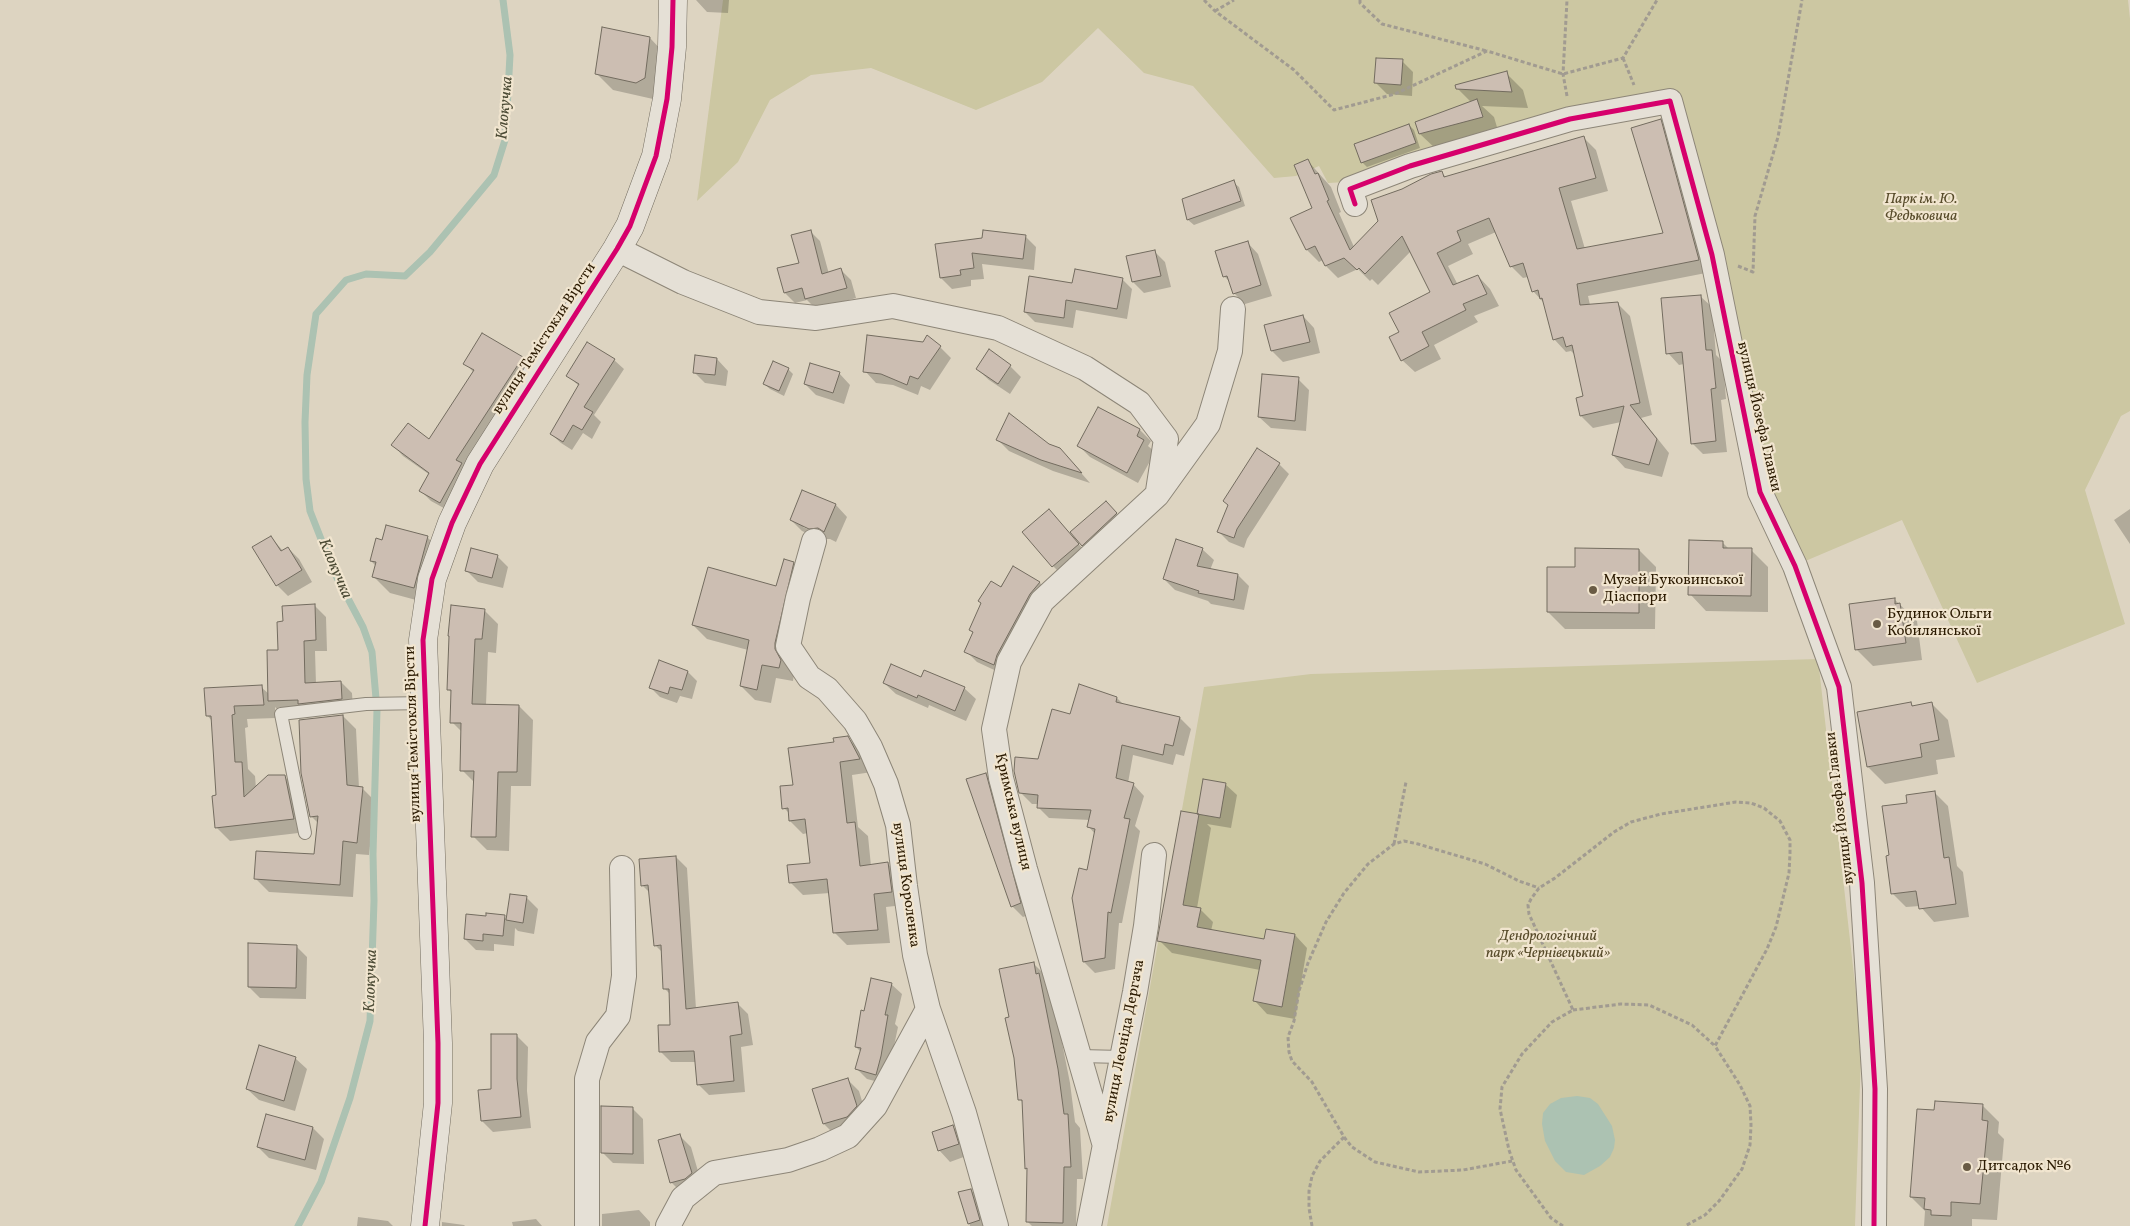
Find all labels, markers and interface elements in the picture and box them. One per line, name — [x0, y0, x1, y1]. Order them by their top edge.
water label: Клокучка — [494, 76, 518, 140]
park label: Парк ім. Ю. Федьковича — [1885, 191, 1957, 226]
street label: вулиця Темістокля Вірсти — [489, 260, 601, 418]
street label: вулиця Йозефа Главки — [1732, 340, 1784, 494]
water label: Клокучка — [313, 536, 355, 602]
place label: Музей Буковинської Діаспори — [1603, 572, 1743, 607]
marker: Музей Буковинської Діаспори — [1587, 584, 1599, 596]
place label: Будинок Ольги Кобилянської — [1887, 606, 1992, 641]
marker: Будинок Ольги Кобилянської — [1871, 618, 1883, 630]
street label: вулиця Темістокля Вірсти — [402, 645, 426, 823]
street label: вулиця Йозефа Главки — [1823, 731, 1859, 885]
street label: Кримська вулиця — [990, 752, 1034, 872]
street label: вулиця Короленка — [887, 821, 923, 949]
park label: Дендрологічний парк «Чернівецький» — [1486, 928, 1610, 963]
water label: Клокучка — [361, 949, 383, 1013]
street label: вулиця Леоніда Дергача — [1100, 958, 1150, 1124]
place label: Дитсадок №6 — [1977, 1158, 2071, 1176]
marker: Дитсадок №6 — [1961, 1161, 1973, 1173]

